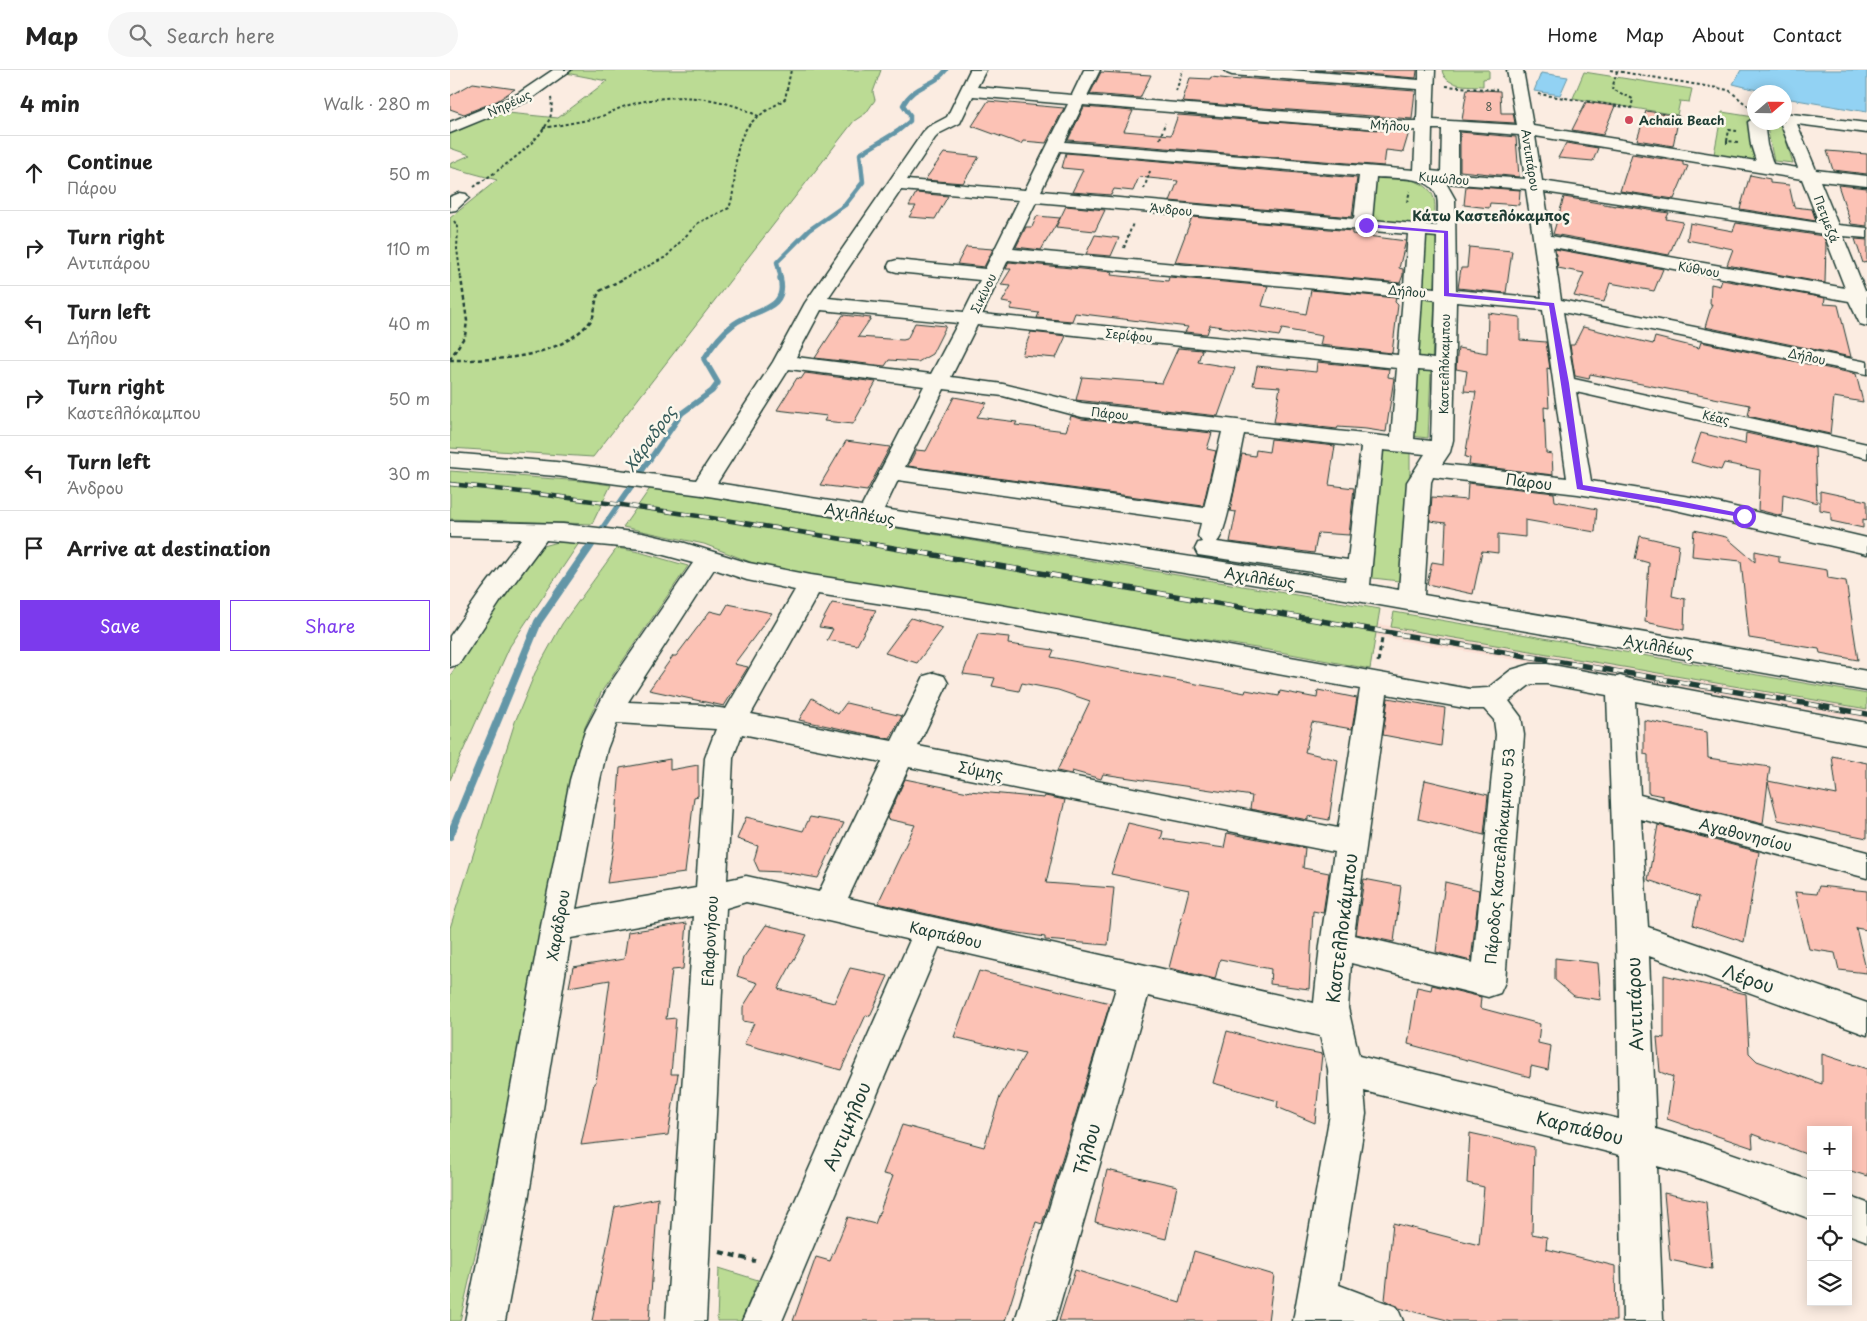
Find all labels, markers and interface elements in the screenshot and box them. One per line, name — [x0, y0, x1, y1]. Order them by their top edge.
search box — [108, 12, 458, 57]
text: Map — [25, 17, 78, 53]
icon: search — [126, 21, 154, 49]
text: Search here — [166, 21, 275, 49]
text: Home — [1547, 21, 1597, 48]
text: Map — [1625, 21, 1664, 48]
text: About — [1692, 21, 1744, 48]
text: Contact — [1772, 21, 1842, 48]
street label: Νηρέως — [484, 85, 534, 121]
north arrow — [1747, 85, 1792, 130]
text: 4 min — [20, 87, 80, 119]
text: Walk · 280 m — [323, 91, 430, 115]
house number: 8 — [1486, 98, 1493, 115]
place label: Achaia Beach — [1639, 111, 1724, 129]
marker: Achaia Beach — [1623, 114, 1635, 126]
street label: Μήλου — [1370, 115, 1410, 135]
street label: Αντιπάρου — [1517, 128, 1545, 192]
text: Continue — [67, 147, 153, 175]
icon: ahead — [20, 159, 48, 187]
text: 50 m — [389, 161, 430, 185]
street label: Κιμώλου — [1418, 167, 1470, 189]
text: Πάρου — [67, 175, 117, 199]
street label: Πετμεζά — [1810, 193, 1844, 245]
street label: Άνδρου — [1149, 198, 1193, 220]
district label: Κάτω Καστελόκαμπος — [1412, 205, 1570, 226]
route end — [1355, 214, 1378, 237]
text: Turn right — [67, 222, 165, 250]
icon: right — [20, 234, 48, 262]
text: 110 m — [387, 236, 430, 260]
text: Αντιπάρου — [67, 250, 150, 274]
street label: Κύθνου — [1677, 257, 1721, 282]
street label: Σικίνου — [966, 270, 1001, 316]
street label: Δήλου — [1387, 280, 1427, 302]
text: Turn left — [67, 297, 151, 325]
icon: left — [20, 309, 48, 337]
text: 40 m — [388, 311, 430, 335]
street label: Καστελλόκαμπου — [1434, 313, 1454, 414]
street label: Σερίφου — [1105, 324, 1154, 346]
text: Δήλου — [67, 325, 118, 349]
street label: Δήλου — [1787, 343, 1828, 369]
text: Turn right — [67, 372, 165, 400]
icon: right — [20, 384, 48, 412]
text: 50 m — [389, 386, 430, 410]
water label: Χάραδρος — [617, 399, 682, 476]
text: Καστελλόκαμπου — [67, 400, 201, 424]
street label: Πάρου — [1090, 402, 1130, 424]
street label: Κέας — [1701, 405, 1731, 429]
text: Turn left — [67, 447, 151, 475]
icon: left — [20, 459, 48, 487]
text: 30 m — [388, 461, 430, 485]
street label: Πάρου — [1504, 467, 1554, 495]
text: Άνδρου — [67, 475, 124, 499]
street label: Αχιλλέως — [823, 496, 897, 530]
route start — [1733, 505, 1756, 528]
icon: arrive — [20, 534, 48, 562]
text: Arrive at destination — [67, 534, 271, 562]
street label: Αχιλλέως — [1223, 560, 1297, 594]
button: Save — [20, 600, 220, 651]
button: Share — [230, 600, 430, 651]
street label: Αχιλλέως — [1622, 627, 1696, 663]
street label: Πάροδος Καστελλόκαμπου 53 — [1478, 747, 1520, 965]
street label: Σύμης — [957, 754, 1006, 786]
street label: Αγαθονησίου — [1697, 811, 1795, 857]
street label: Καστελλοκάμπου — [1318, 852, 1364, 1004]
street label: Χαράδρου — [539, 888, 575, 962]
street label: Ελαφονήσου — [695, 895, 723, 987]
street label: Καρπάθου — [907, 914, 985, 954]
street label: Αντιπάρου — [1619, 957, 1649, 1051]
street label: Λέρου — [1720, 957, 1778, 999]
street label: Αντιμήλου — [815, 1077, 877, 1175]
street label: Καρπάθου — [1534, 1103, 1626, 1151]
street label: Τήλου — [1066, 1120, 1106, 1178]
map controls — [1807, 1126, 1852, 1306]
button: + — [1807, 1126, 1852, 1171]
button: − — [1807, 1171, 1852, 1216]
button: locate — [1807, 1216, 1852, 1261]
button: layers — [1807, 1261, 1852, 1306]

